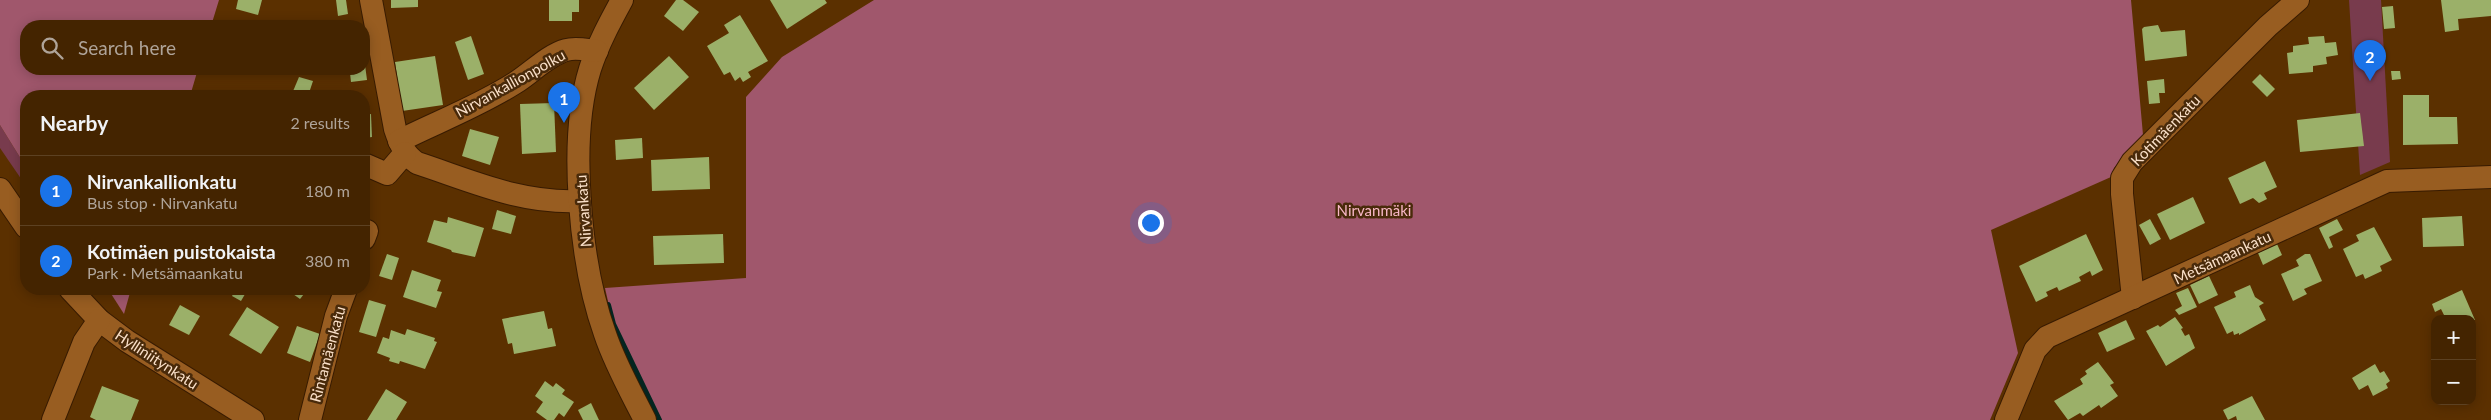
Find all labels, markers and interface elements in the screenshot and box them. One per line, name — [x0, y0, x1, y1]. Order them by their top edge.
search box — [20, 20, 370, 75]
icon: search — [38, 34, 66, 62]
text: Search here — [78, 36, 176, 59]
pin: 2 — [2354, 40, 2386, 81]
street label: Nirvankallionpolku — [452, 45, 568, 121]
pin: 1 — [548, 82, 580, 123]
street label: Kotimäenkatu — [2127, 91, 2203, 169]
text: Nearby — [40, 110, 108, 135]
text: 2 results — [290, 113, 350, 132]
text: Nirvankallionkatu — [87, 170, 237, 193]
street label: Nirvankatu — [571, 174, 595, 248]
text: 1 — [51, 181, 61, 200]
text: 180 m — [305, 181, 350, 200]
text: Bus stop · Nirvankatu — [87, 193, 238, 212]
park label: Nirvanmäki — [1337, 201, 1411, 219]
your location — [1138, 210, 1164, 236]
street label: Metsämaankatu — [2171, 227, 2273, 287]
text: Kotimäen puistokaista — [87, 240, 276, 263]
text: 2 — [51, 251, 61, 270]
text: 380 m — [305, 251, 350, 270]
text: Park · Metsämaankatu — [87, 263, 243, 282]
street label: Rintamäenkatu — [306, 304, 348, 404]
map controls — [2431, 315, 2476, 405]
button: + — [2431, 315, 2476, 360]
street label: Hylliniitynkatu — [112, 325, 202, 393]
button: − — [2431, 360, 2476, 405]

